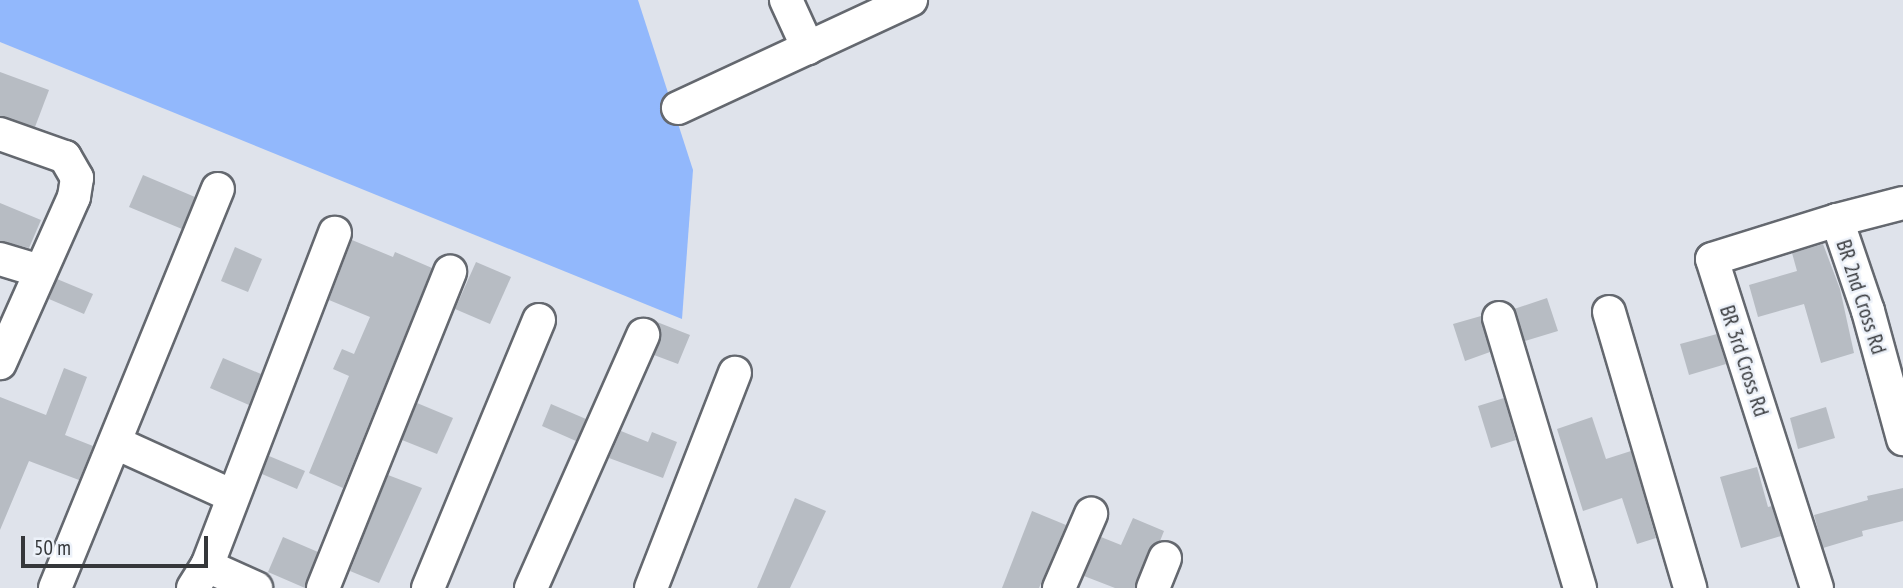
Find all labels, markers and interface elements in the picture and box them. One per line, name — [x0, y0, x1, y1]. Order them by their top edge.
street label: BR 2nd Cross Rd — [1831, 237, 1891, 357]
street label: BR 3rd Cross Rd — [1714, 302, 1774, 420]
scale bar — [24, 522, 212, 566]
text: 50 m — [34, 534, 71, 561]

